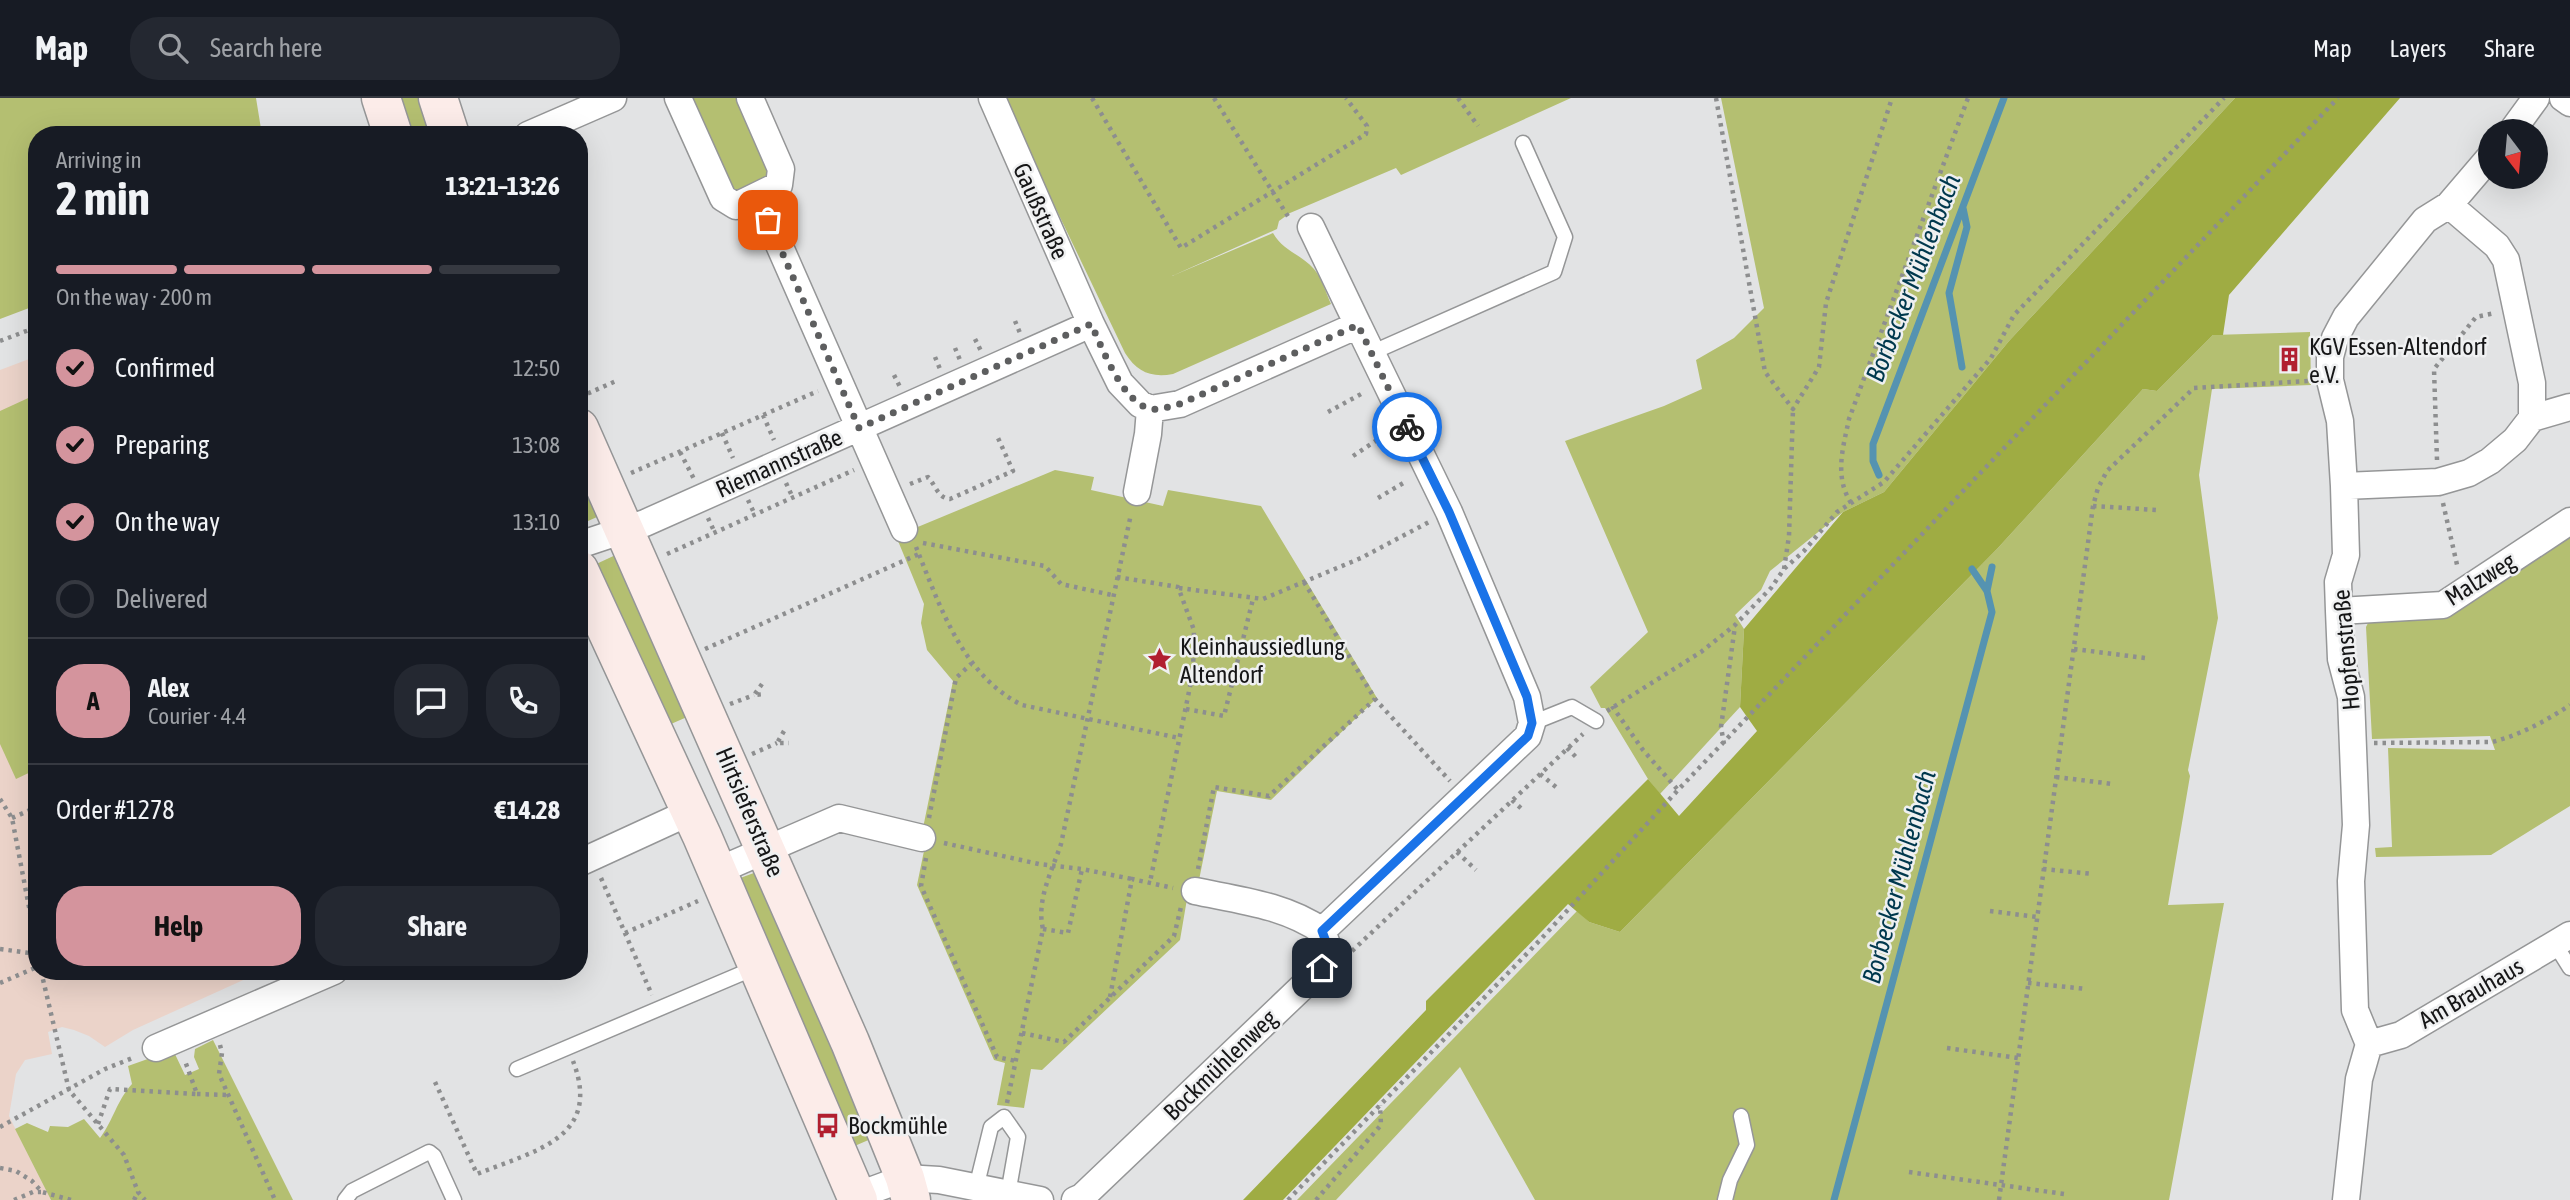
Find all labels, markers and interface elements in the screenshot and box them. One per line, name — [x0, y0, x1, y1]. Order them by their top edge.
search box — [130, 17, 620, 80]
text: Map — [35, 29, 88, 67]
icon: search — [154, 29, 192, 67]
text: Search here — [210, 33, 322, 63]
text: Map — [2313, 35, 2352, 62]
text: Layers — [2390, 35, 2446, 62]
text: Share — [2484, 35, 2535, 62]
north arrow — [2478, 119, 2548, 189]
map controls — [2478, 119, 2548, 189]
text: Arriving in — [56, 147, 142, 173]
street label: Gaußstraße — [1008, 159, 1074, 263]
water label: Borbecker Mühlenbach — [1860, 170, 1966, 386]
text: 13:21–13:26 — [445, 171, 560, 201]
text: 2 min — [56, 172, 150, 225]
pin — [738, 190, 798, 250]
icon: bag — [749, 201, 787, 239]
text: On the way · 200 m — [56, 284, 212, 310]
place label: KGV Essen-Altendorf e.V. — [2309, 333, 2487, 388]
building icon: KGV Essen-Altendorf e.V. — [2275, 346, 2303, 374]
icon: check — [56, 349, 94, 387]
text: Confirmed — [115, 353, 215, 383]
text: 12:50 — [513, 355, 560, 381]
courier — [1372, 392, 1442, 462]
icon: bike — [1388, 408, 1426, 446]
street label: Riemannstraße — [712, 423, 846, 503]
icon: check — [56, 426, 94, 464]
text: Preparing — [115, 430, 209, 460]
text: 13:08 — [512, 432, 560, 458]
icon: check — [56, 503, 94, 541]
text: On the way — [115, 507, 220, 537]
text: 13:10 — [513, 509, 560, 535]
street label: Malzweg — [2440, 547, 2521, 611]
text: Delivered — [115, 584, 208, 614]
street label: Hopfenstraße — [2327, 589, 2365, 711]
place label: Kleinhaussiedlung Altendorf — [1180, 633, 1346, 688]
place icon: Kleinhaussiedlung Altendorf — [1146, 646, 1174, 674]
button: chat — [394, 664, 468, 738]
button: phone — [486, 664, 560, 738]
text: Alex — [148, 673, 189, 703]
text: A — [87, 686, 99, 716]
text: Courier · 4.4 — [148, 703, 247, 729]
street label: Hirtsieferstraße — [711, 743, 789, 881]
water label: Borbecker Mühlenbach — [1856, 767, 1942, 987]
text: Order #1278 — [56, 795, 175, 825]
text: €14.28 — [495, 795, 560, 825]
button: Help — [56, 886, 301, 966]
button: Share — [315, 886, 560, 966]
pin — [1292, 938, 1352, 998]
icon: home — [1303, 949, 1341, 987]
street label: Am Brauhaus — [2414, 952, 2528, 1034]
street label: Bockmühlenweg — [1158, 1004, 1283, 1126]
bus stop icon: Bockmühle — [814, 1111, 842, 1139]
place label: Bockmühle — [848, 1112, 948, 1139]

